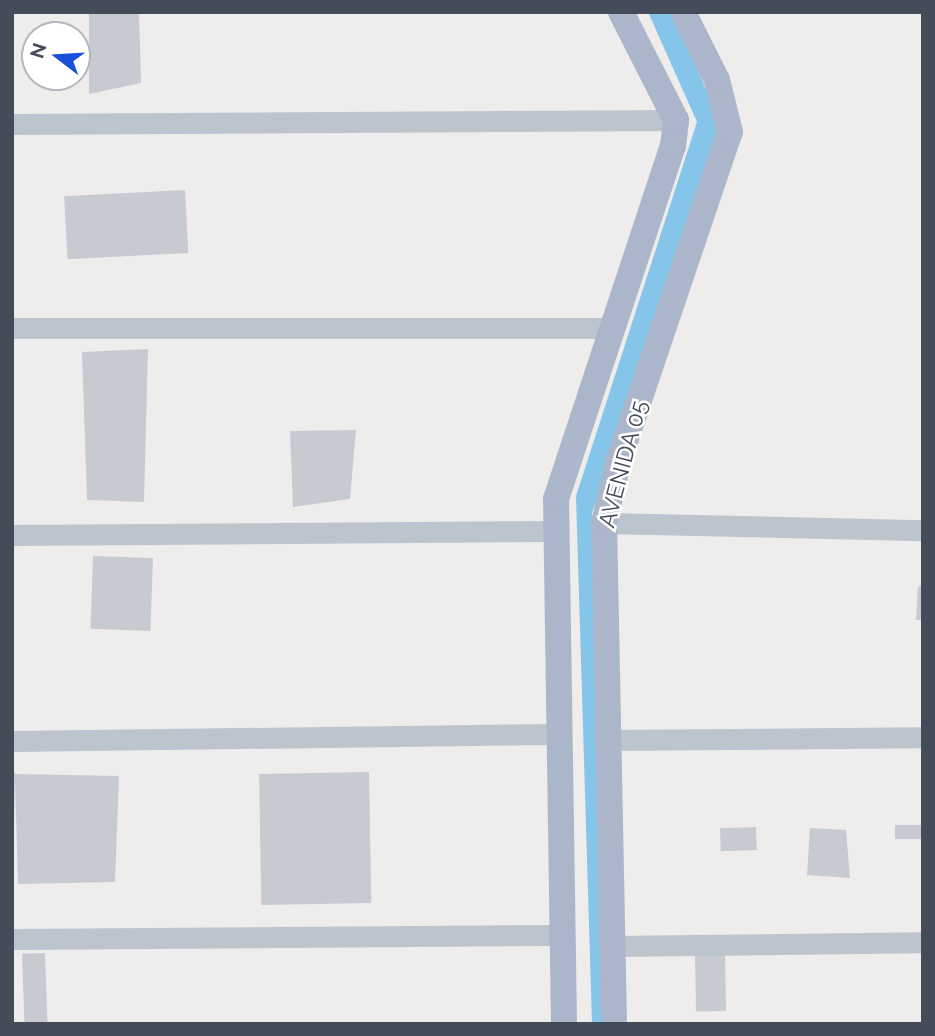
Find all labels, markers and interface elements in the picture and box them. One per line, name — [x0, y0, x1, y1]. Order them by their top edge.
north arrow — [21, 21, 91, 91]
text: N — [25, 40, 50, 61]
street label: AVENIDA 05 — [593, 397, 653, 531]

